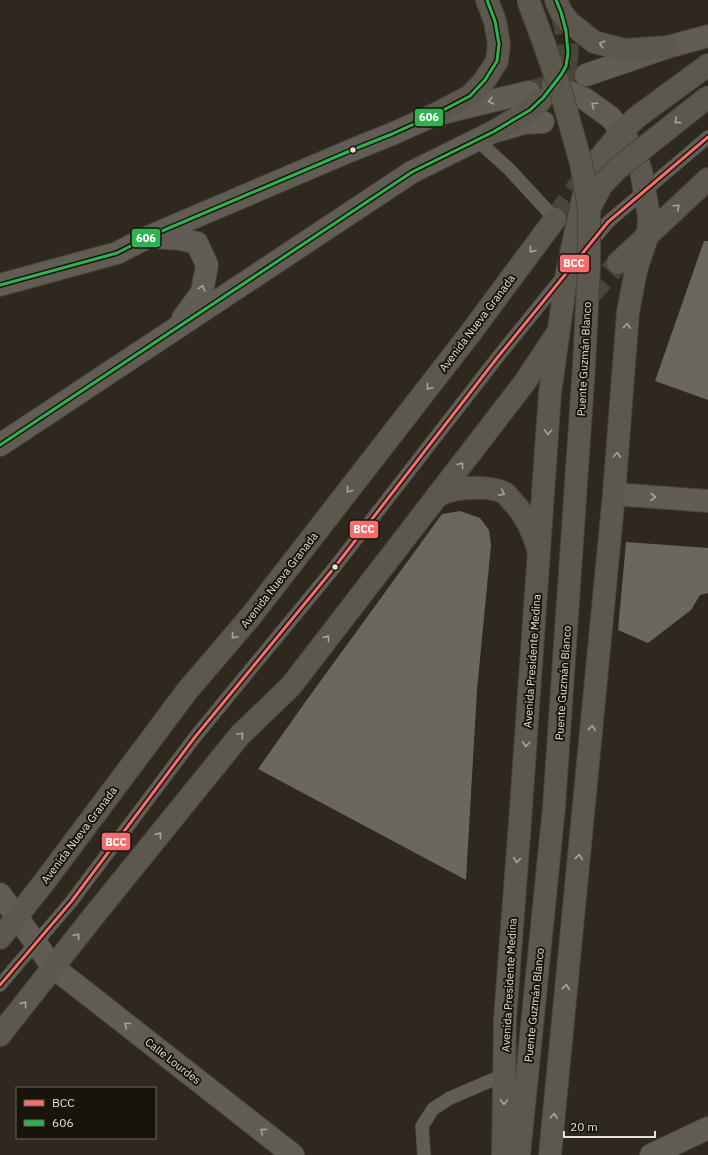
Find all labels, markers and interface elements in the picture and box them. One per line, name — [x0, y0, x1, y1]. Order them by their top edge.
one-way arrow — [599, 40, 606, 49]
one-way arrow — [488, 96, 494, 104]
one-way arrow — [591, 102, 598, 110]
line badge: 606 — [414, 108, 444, 127]
text: 606 — [419, 110, 439, 124]
one-way arrow — [674, 116, 681, 124]
unlabelled marker — [348, 145, 358, 155]
one-way arrow — [672, 204, 680, 212]
line badge: 606 — [131, 228, 161, 248]
text: 606 — [136, 231, 156, 245]
one-way arrow — [529, 246, 537, 253]
line badge: BCC — [559, 254, 590, 273]
text: BCC — [563, 256, 585, 270]
street label: Avenida Nueva Granada — [436, 272, 518, 374]
one-way arrow — [197, 285, 206, 292]
street label: Puente Guzmán Blanco — [574, 301, 594, 417]
one-way arrow — [622, 323, 631, 329]
one-way arrow — [426, 383, 433, 390]
one-way arrow — [543, 429, 552, 435]
one-way arrow — [613, 452, 622, 458]
one-way arrow — [456, 463, 463, 470]
one-way arrow — [347, 486, 354, 493]
one-way arrow — [497, 488, 505, 496]
one-way arrow — [650, 493, 656, 502]
line badge: BCC — [349, 520, 379, 539]
text: BCC — [353, 522, 375, 536]
street label: Avenida Nueva Granada — [237, 529, 321, 631]
unlabelled marker — [330, 562, 340, 572]
street label: Avenida Presidente Medina — [520, 594, 544, 728]
street label: Puente Guzmán Blanco — [552, 625, 574, 741]
one-way arrow — [232, 632, 239, 639]
one-way arrow — [323, 635, 330, 642]
one-way arrow — [587, 725, 596, 731]
one-way arrow — [237, 732, 244, 740]
one-way arrow — [521, 740, 530, 747]
street label: Avenida Nueva Granada — [38, 784, 120, 886]
line badge: BCC — [101, 832, 131, 851]
one-way arrow — [154, 833, 161, 840]
text: BCC — [105, 835, 127, 849]
one-way arrow — [574, 854, 583, 860]
one-way arrow — [513, 857, 522, 863]
street label: Avenida Presidente Medina — [499, 918, 520, 1052]
one-way arrow — [72, 934, 79, 941]
street label: Puente Guzmán Blanco — [521, 947, 547, 1063]
one-way arrow — [562, 984, 571, 990]
one-way arrow — [19, 1001, 26, 1008]
one-way arrow — [124, 1023, 131, 1030]
street label: Calle Lourdes — [142, 1035, 204, 1087]
legend — [16, 1087, 156, 1139]
text: BCC — [52, 1095, 75, 1110]
one-way arrow — [500, 1099, 508, 1105]
one-way arrow — [549, 1113, 558, 1119]
scale bar — [564, 1113, 655, 1139]
text: 606 — [52, 1115, 74, 1130]
text: 20 m — [570, 1119, 598, 1134]
one-way arrow — [260, 1129, 267, 1136]

